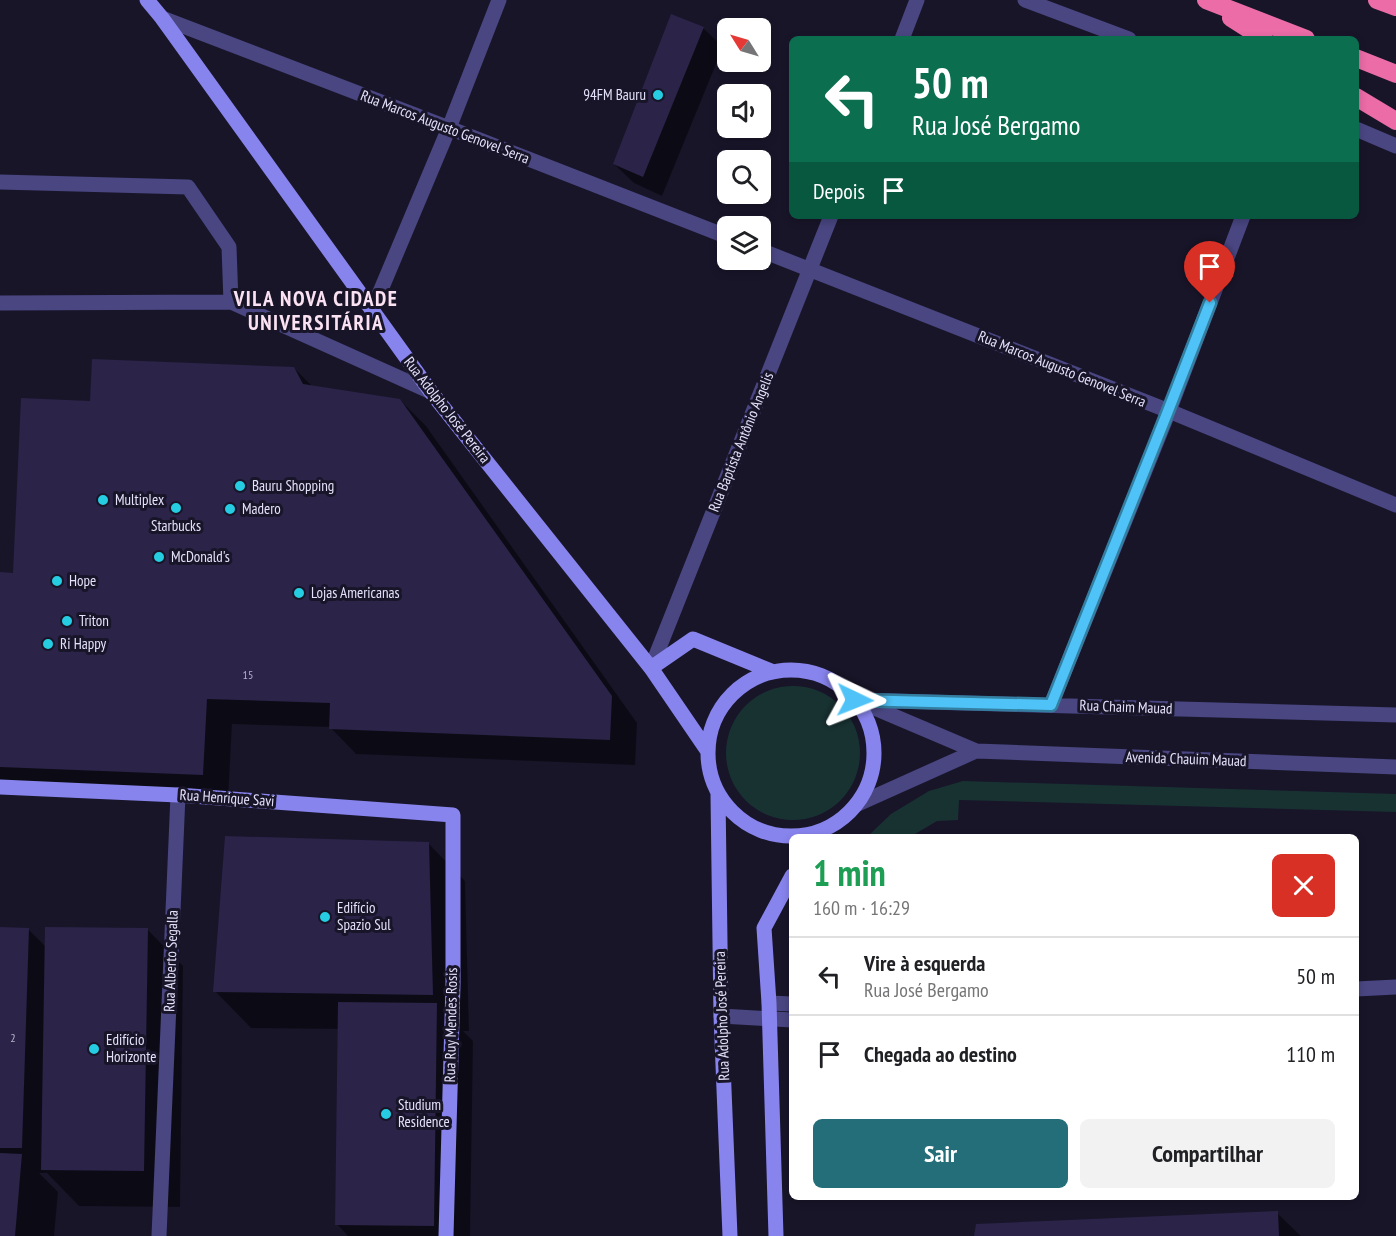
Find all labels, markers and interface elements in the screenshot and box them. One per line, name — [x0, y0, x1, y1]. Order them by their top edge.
north arrow — [717, 18, 771, 72]
map controls — [717, 18, 771, 270]
text: 50 m — [912, 55, 989, 110]
icon: left — [813, 60, 891, 138]
button: sound — [717, 84, 771, 138]
place label: 94FM Bauru — [583, 85, 646, 104]
street label: Rua Marcos Augusto Genovel Serra — [358, 86, 532, 168]
marker: 94FM Bauru — [651, 88, 665, 102]
text: Rua José Bergamo — [912, 108, 1080, 142]
button: search — [717, 150, 771, 204]
icon: arrive — [877, 174, 910, 207]
text: Depois — [813, 177, 865, 205]
button: layers — [717, 216, 771, 270]
pin — [1184, 241, 1235, 303]
icon: arrive — [1193, 250, 1226, 283]
district label: VILA NOVA CIDADE UNIVERSITÁRIA — [233, 285, 398, 336]
street label: Rua Marcos Augusto Genovel Serra — [976, 326, 1149, 411]
street label: Rua Adolpho José Pereira — [400, 353, 495, 467]
street label: Rua Baptista Antônio Angelis — [704, 369, 777, 515]
place label: Bauru Shopping — [252, 476, 334, 495]
marker: Bauru Shopping — [233, 479, 247, 493]
place label: Multiplex — [115, 490, 164, 509]
marker: Multiplex — [96, 493, 110, 507]
place label: Madero — [242, 499, 281, 518]
marker: Starbucks — [169, 501, 183, 515]
marker: Madero — [223, 502, 237, 516]
place label: Starbucks — [151, 516, 201, 535]
place label: McDonald's — [171, 547, 230, 566]
marker: McDonald's — [152, 550, 166, 564]
place label: Hope — [69, 571, 96, 590]
marker: Hope — [50, 574, 64, 588]
place label: Lojas Americanas — [311, 583, 400, 602]
marker: Lojas Americanas — [292, 586, 306, 600]
place label: Triton — [79, 611, 109, 630]
marker: Triton — [60, 614, 74, 628]
place label: Ri Happy — [60, 634, 107, 653]
marker: Ri Happy — [41, 637, 55, 651]
house number: 15 — [243, 667, 253, 682]
position arrow — [823, 668, 887, 732]
street label: Rua Chaim Mauad — [1079, 695, 1173, 718]
street label: Avenida Chauim Mauad — [1125, 747, 1247, 770]
street label: Rua Henrique Savi — [179, 785, 275, 810]
text: 1 min — [813, 849, 886, 896]
button: close — [1272, 854, 1335, 917]
text: 160 m · 16:29 — [813, 895, 910, 921]
place label: Edifício Spazio Sul — [337, 898, 391, 934]
street label: Rua Alberto Segalla — [159, 910, 182, 1012]
marker: Edifício Spazio Sul — [318, 910, 332, 924]
text: Vire à esquerda — [864, 949, 985, 977]
street label: Rua Adolpho José Pereira — [710, 951, 733, 1081]
icon: left — [813, 960, 846, 993]
text: 50 m — [1296, 962, 1335, 990]
street label: Rua Ruy Mendes Rosis — [440, 967, 461, 1083]
text: Rua José Bergamo — [864, 977, 989, 1003]
house number: 2 — [10, 1030, 16, 1045]
place label: Edifício Horizonte — [106, 1030, 156, 1066]
icon: arrive — [813, 1038, 846, 1071]
text: Chegada ao destino — [864, 1040, 1017, 1068]
text: 110 m — [1286, 1040, 1335, 1068]
marker: Edifício Horizonte — [87, 1042, 101, 1056]
place label: Studium Residence — [398, 1095, 450, 1131]
marker: Studium Residence — [379, 1107, 393, 1121]
button: Sair — [813, 1119, 1068, 1188]
button: Compartilhar — [1080, 1119, 1335, 1188]

